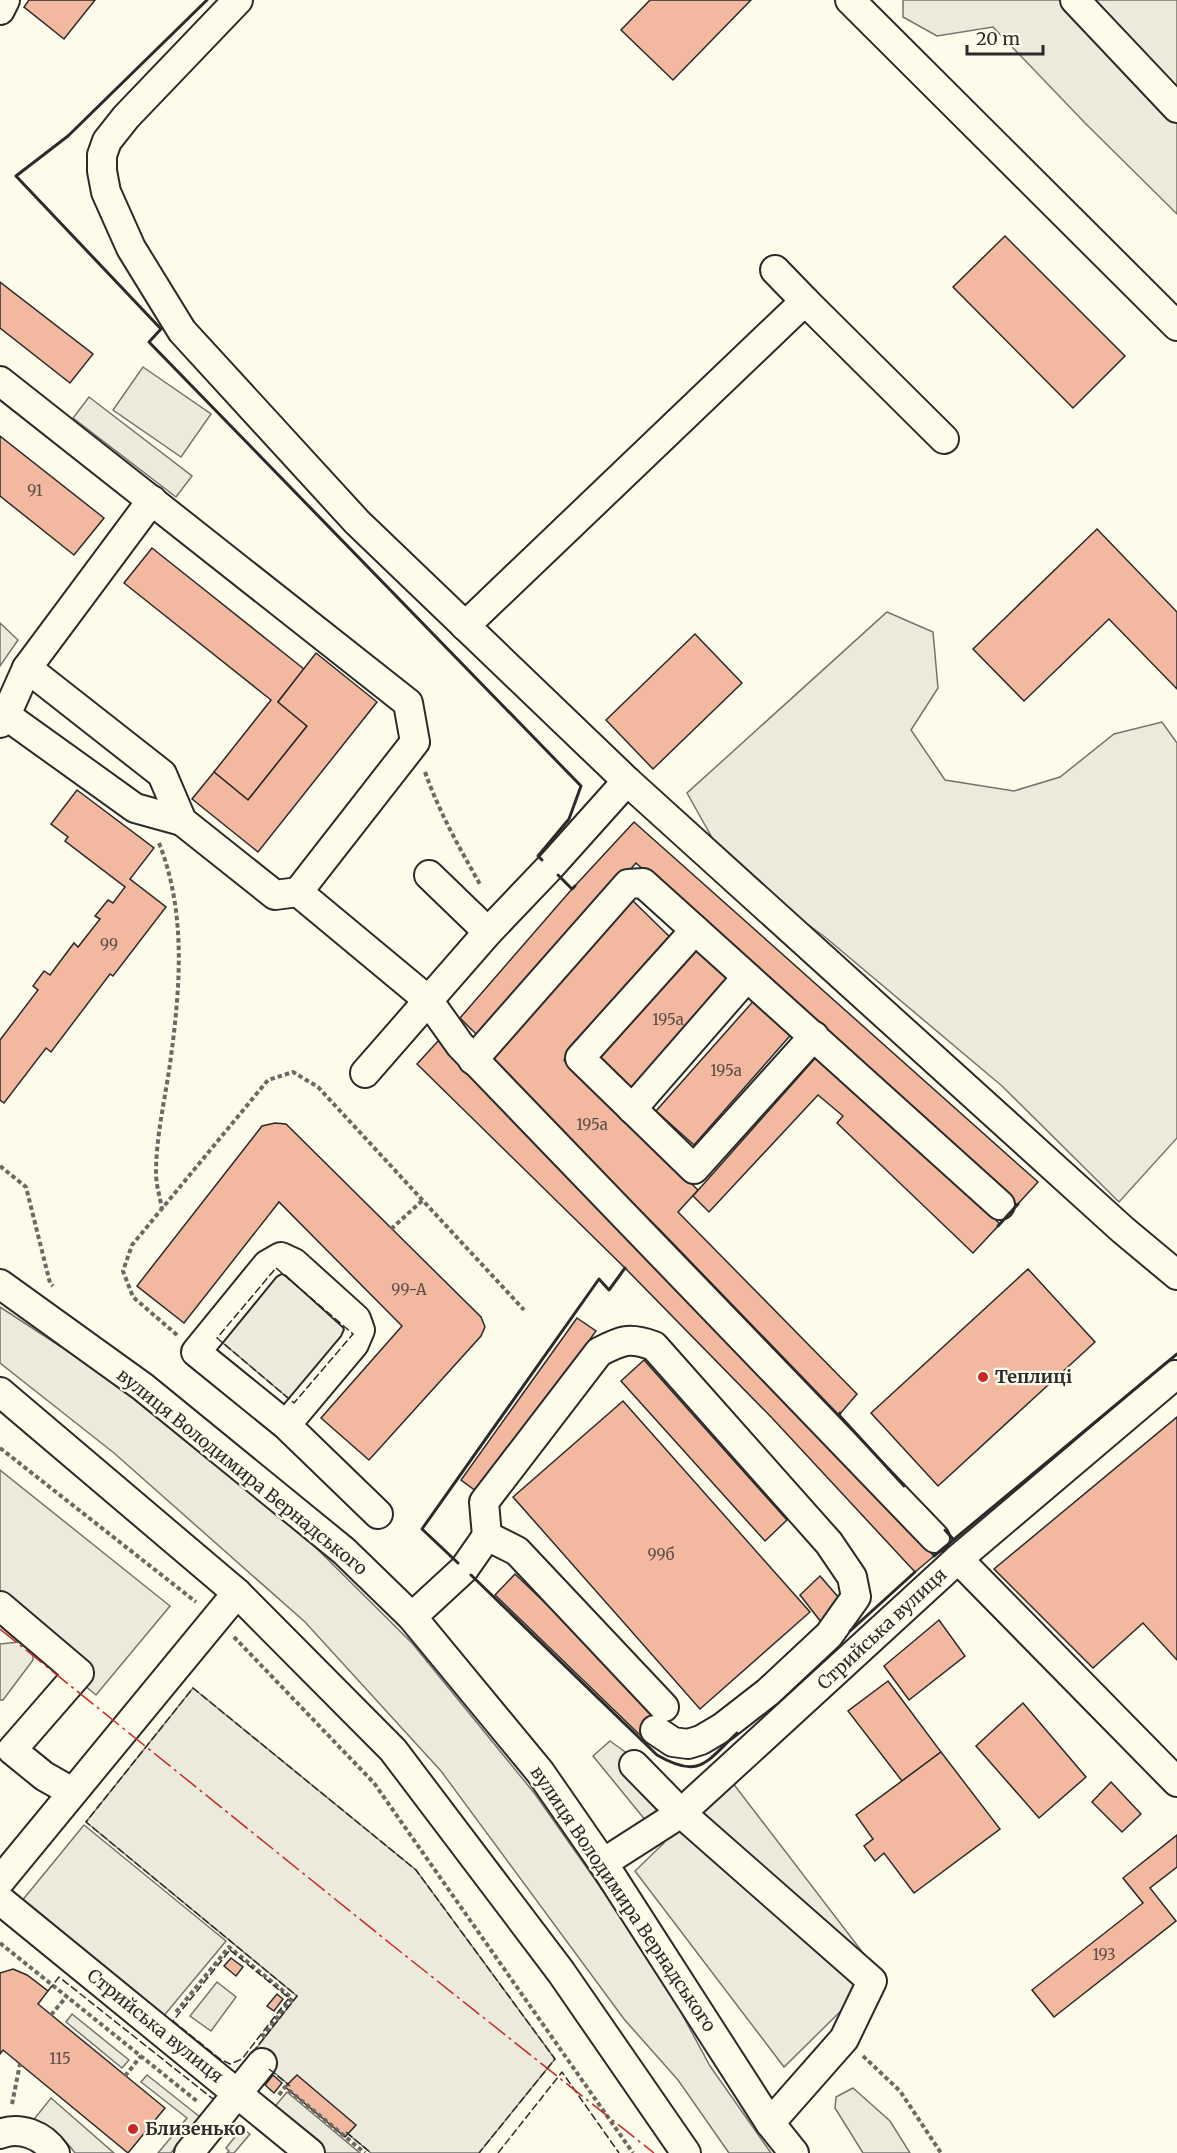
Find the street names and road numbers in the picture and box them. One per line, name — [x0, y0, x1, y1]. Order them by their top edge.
street label: вулиця Володимира Вернадського — [112, 1363, 372, 1580]
street label: Стрийська вулиця — [812, 1563, 951, 1695]
street label: вулиця Володимира Вернадського — [526, 1761, 721, 2036]
street label: Стрийська вулиця — [83, 1964, 228, 2088]

